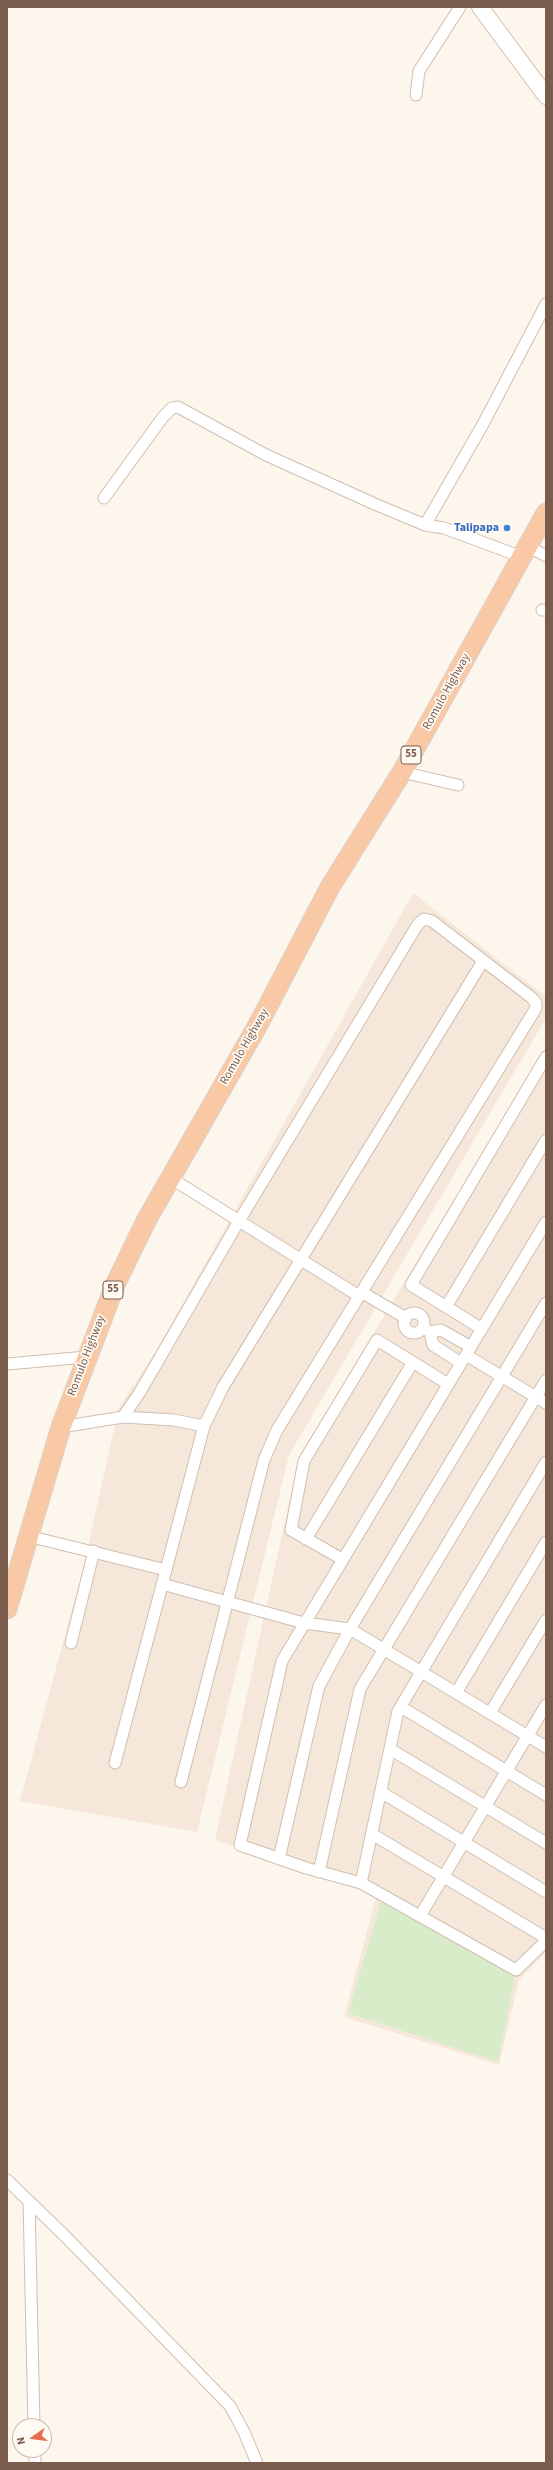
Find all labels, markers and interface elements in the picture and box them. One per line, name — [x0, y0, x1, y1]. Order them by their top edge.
place label: Talipapa — [454, 521, 499, 535]
marker: Talipapa — [502, 523, 512, 533]
street label: Romulo Highway — [420, 651, 474, 733]
road number: 55 — [401, 746, 421, 764]
street label: Romulo Highway — [217, 1007, 273, 1087]
road number: 55 — [103, 1281, 123, 1299]
street label: Romulo Highway — [65, 1314, 109, 1398]
north arrow — [12, 2418, 52, 2458]
text: N — [13, 2435, 29, 2446]

